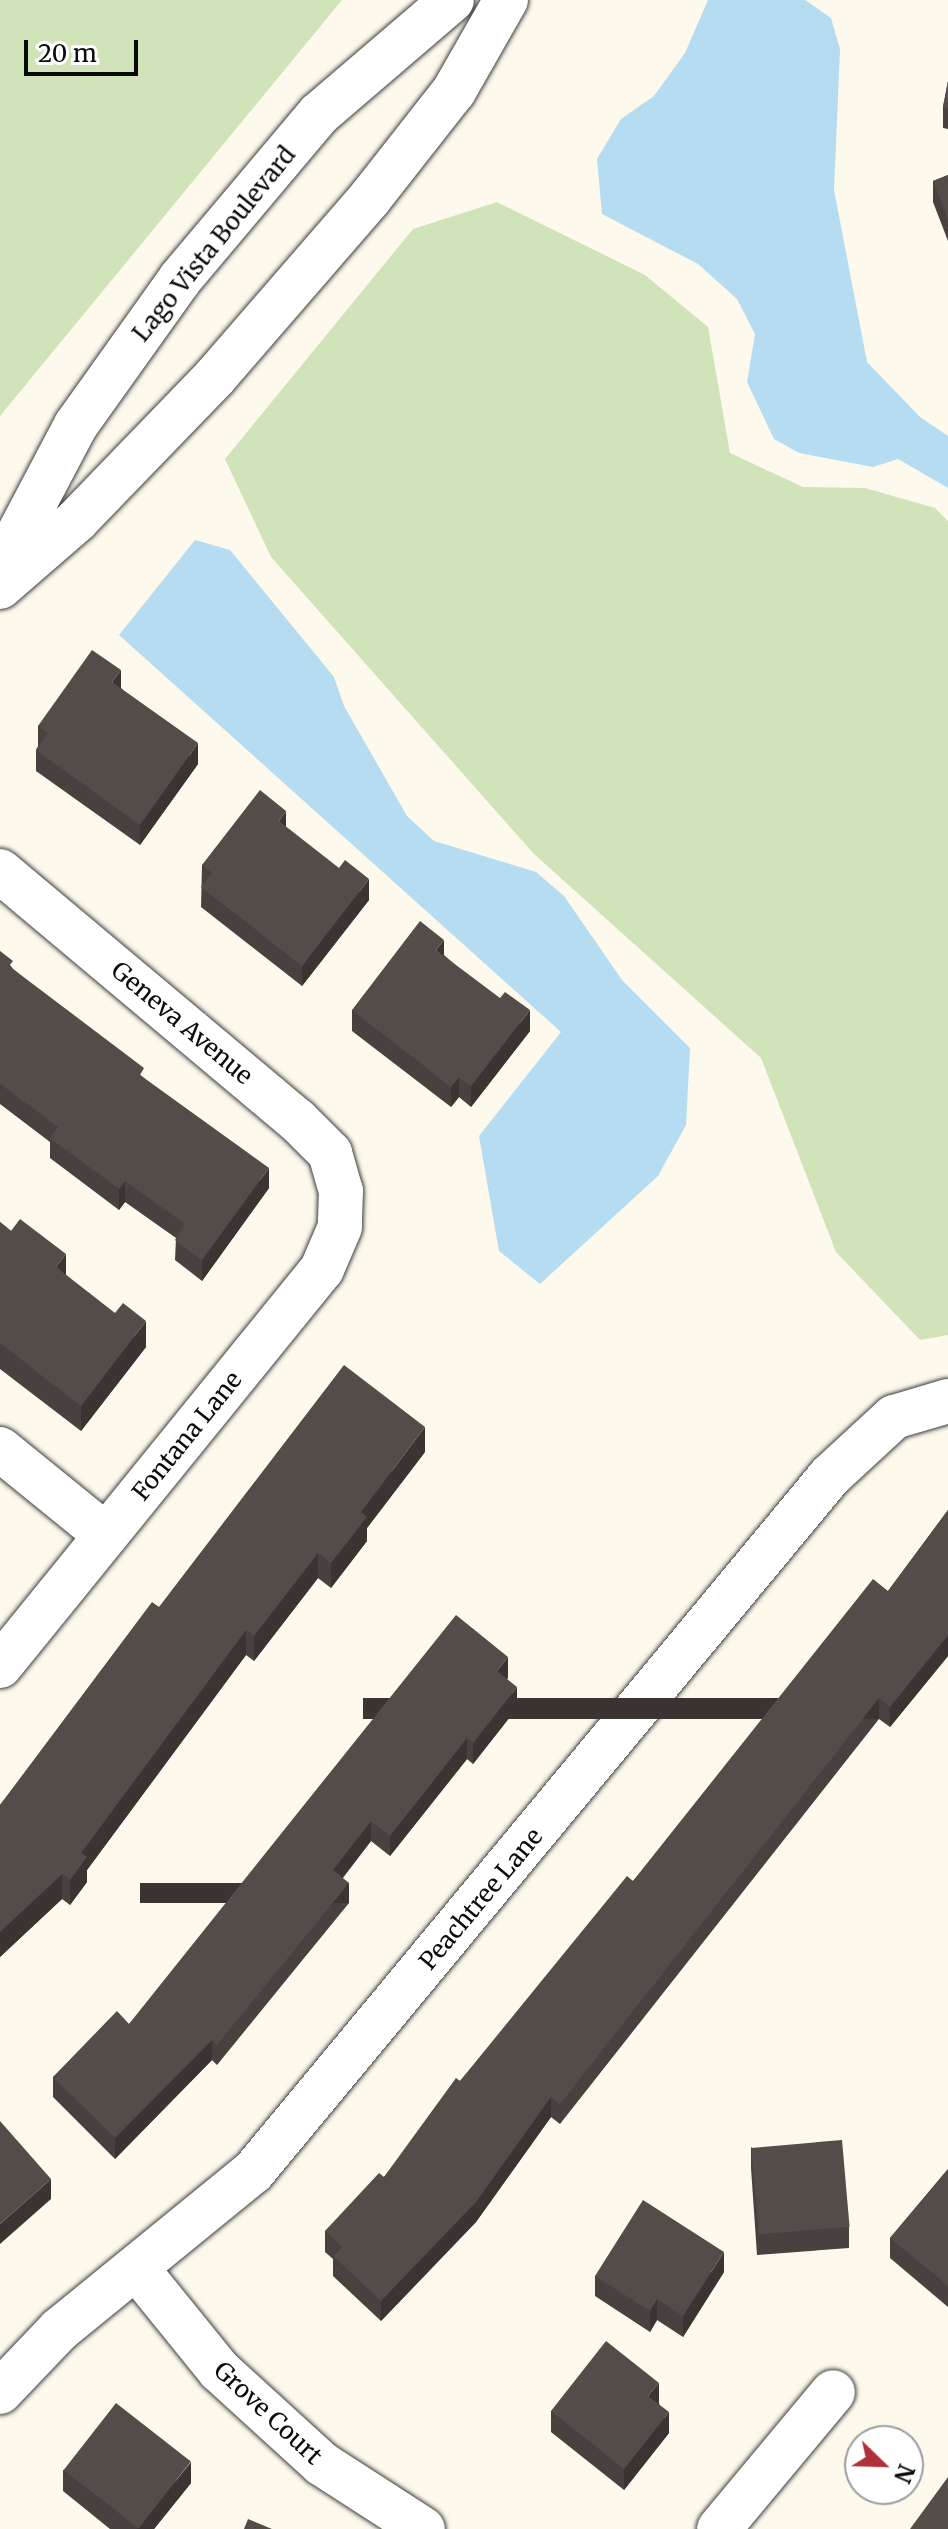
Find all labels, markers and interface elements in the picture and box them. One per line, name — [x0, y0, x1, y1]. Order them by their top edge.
scale bar — [28, 24, 142, 74]
text: 20 m — [38, 38, 97, 69]
street label: Lago Vista Boulevard — [127, 141, 301, 347]
street label: Geneva Avenue — [106, 956, 258, 1090]
street label: Fontana Lane — [126, 1366, 248, 1506]
street label: Peachtree Lane — [414, 1822, 548, 1976]
street label: Grove Court — [208, 2356, 328, 2470]
north arrow — [844, 2425, 924, 2505]
text: N — [888, 2460, 921, 2487]

